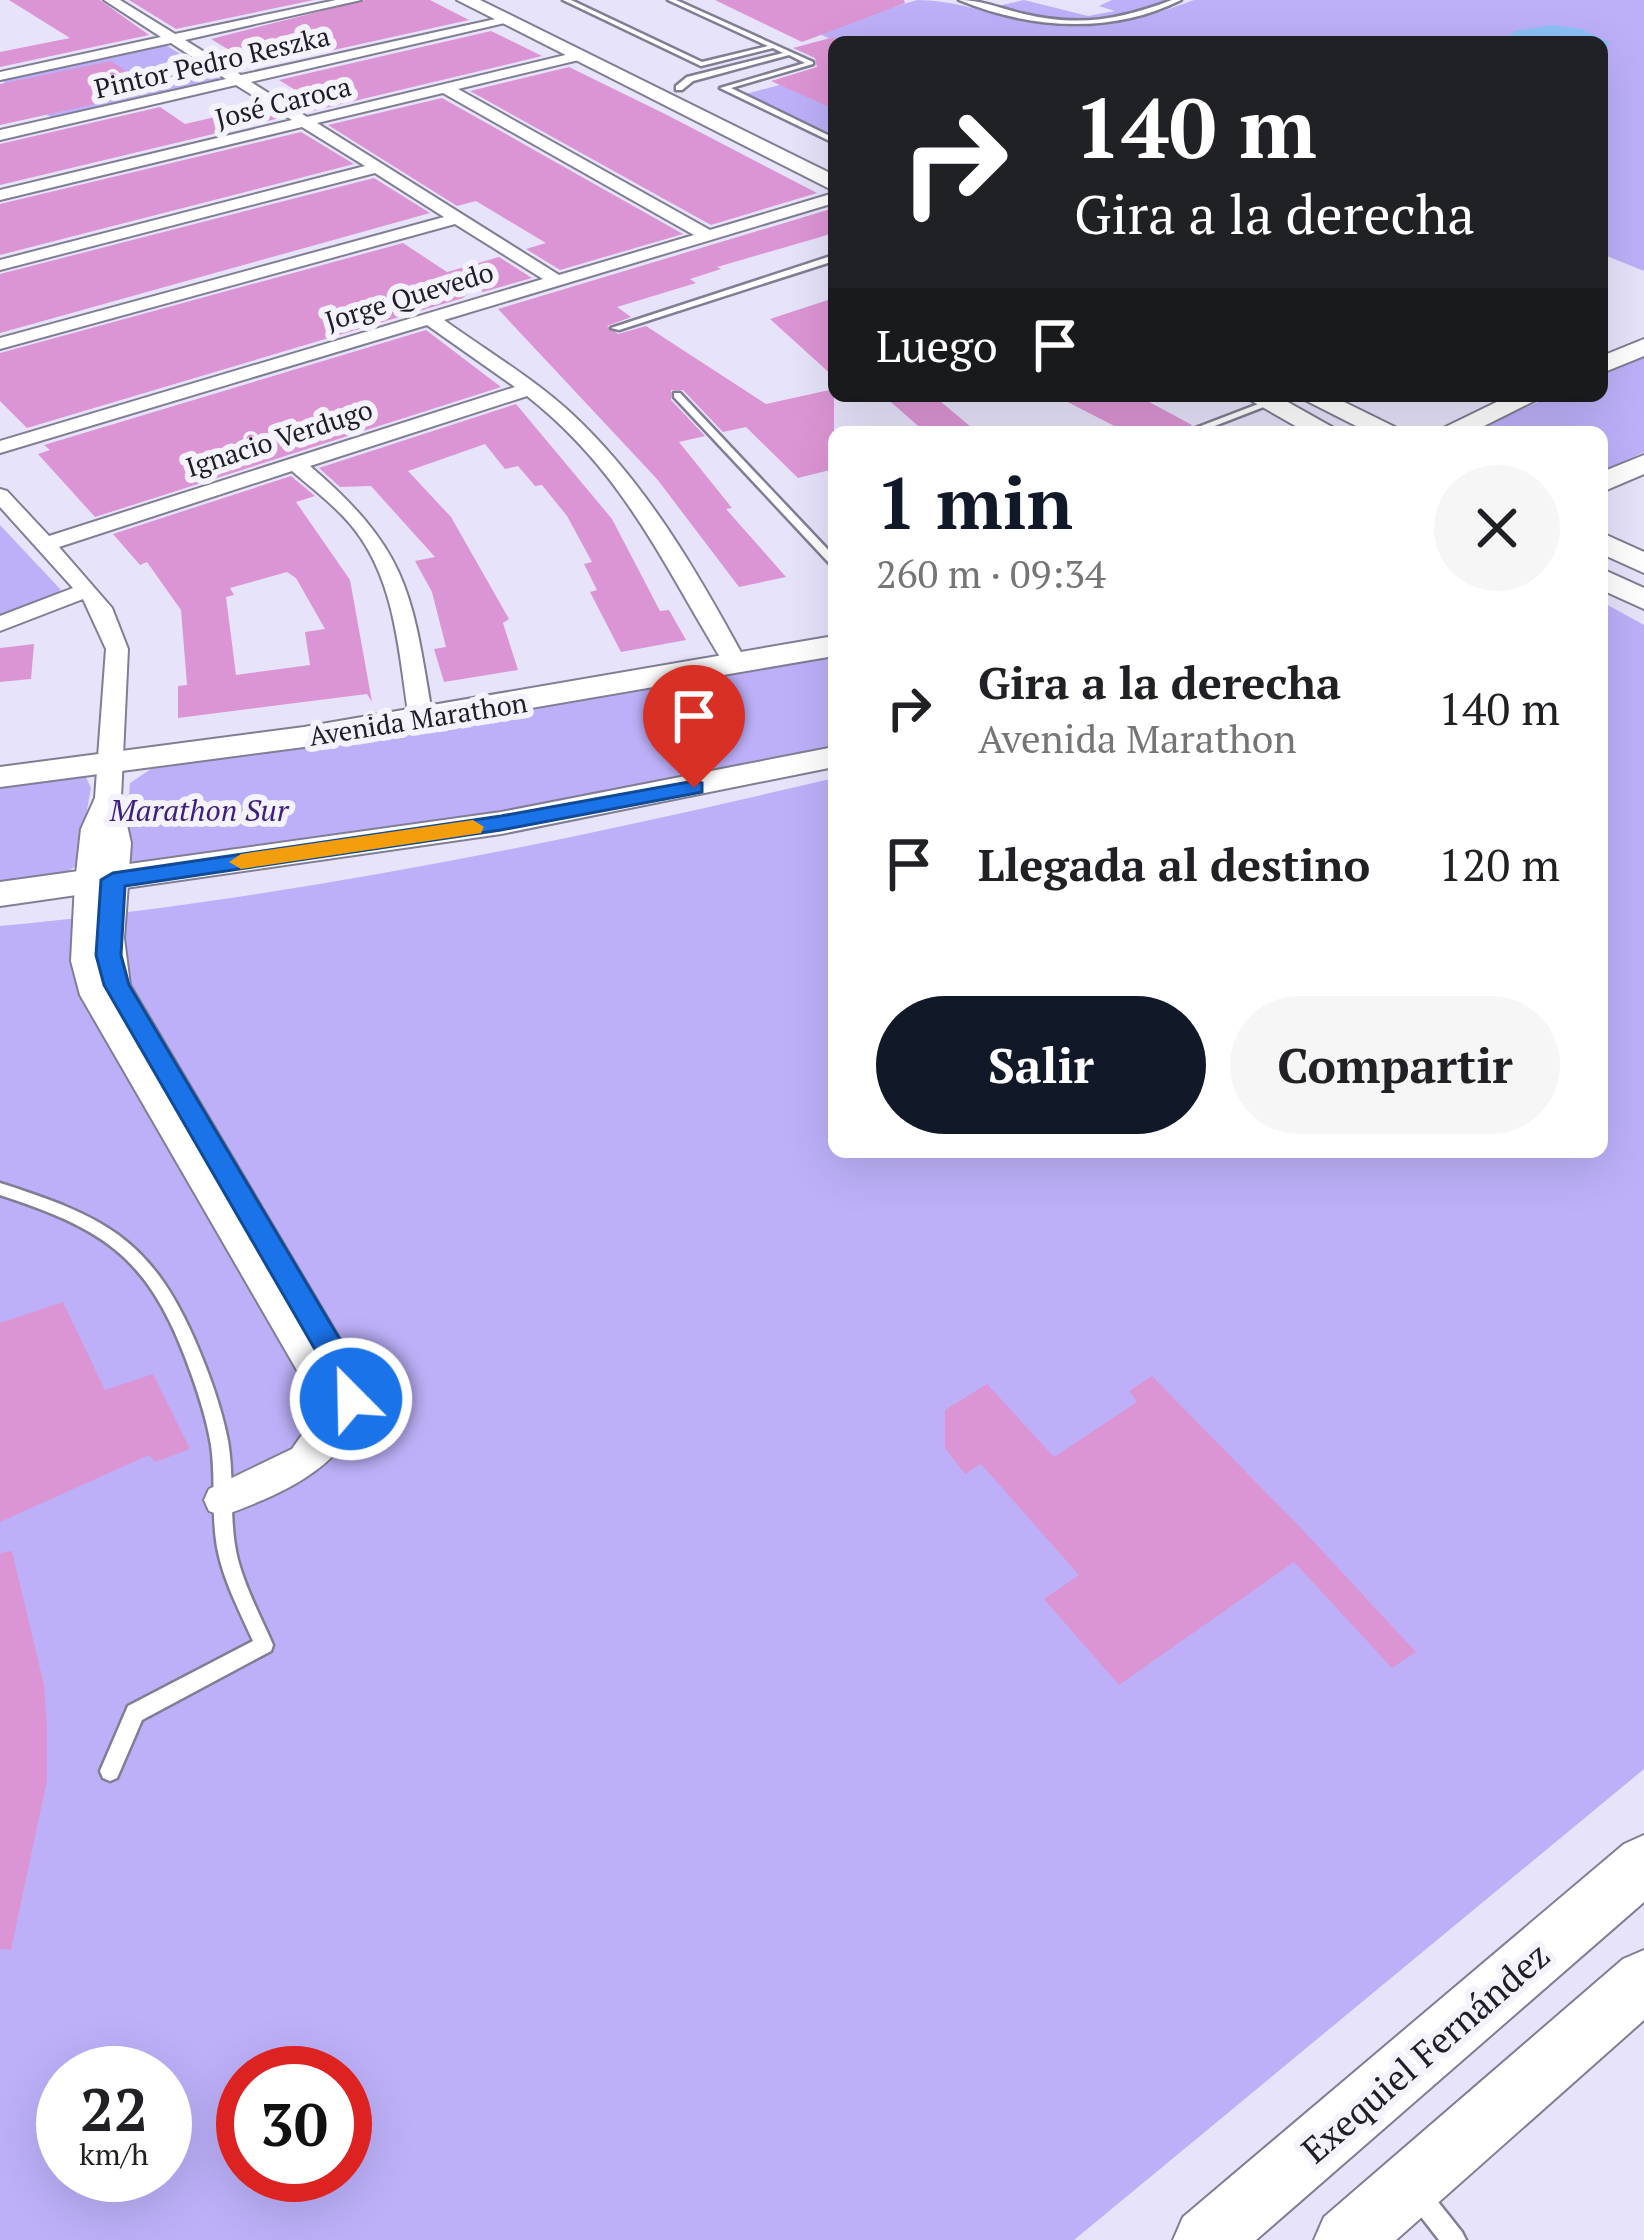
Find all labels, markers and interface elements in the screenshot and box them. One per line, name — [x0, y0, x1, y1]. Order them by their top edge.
street label: Pintor Pedro Reszka — [91, 17, 334, 107]
street label: José Caroca — [211, 68, 355, 136]
text: 140 m — [1074, 71, 1317, 182]
icon: right — [876, 84, 1032, 240]
text: Gira a la derecha — [1074, 178, 1475, 249]
street label: Jorge Quevedo — [320, 253, 498, 339]
icon: arrive — [1022, 312, 1088, 378]
text: Luego — [876, 315, 998, 375]
street label: Ignacio Verdugo — [181, 391, 377, 485]
text: 1 min — [876, 454, 1073, 550]
button: close — [1434, 465, 1560, 591]
text: 260 m · 09:34 — [876, 547, 1106, 599]
text: Gira a la derecha — [978, 652, 1341, 712]
pin — [643, 665, 745, 788]
icon: right — [876, 675, 942, 741]
text: 140 m — [1438, 678, 1560, 738]
icon: arrive — [661, 683, 727, 749]
street label: Avenida Marathon — [306, 684, 530, 754]
text: Avenida Marathon — [978, 712, 1297, 764]
park label: Marathon Sur — [109, 790, 290, 830]
icon: arrive — [876, 831, 942, 897]
text: Llegada al destino — [978, 834, 1370, 894]
text: 120 m — [1438, 834, 1560, 894]
button: Salir — [876, 996, 1206, 1134]
button: Compartir — [1230, 996, 1560, 1134]
position arrow — [288, 1336, 414, 1462]
street label: Exequiel Fernández — [1291, 1931, 1559, 2173]
speed limit sign: 30 — [216, 2046, 372, 2202]
text: 22 — [80, 2069, 148, 2148]
text: km/h — [79, 2134, 149, 2174]

